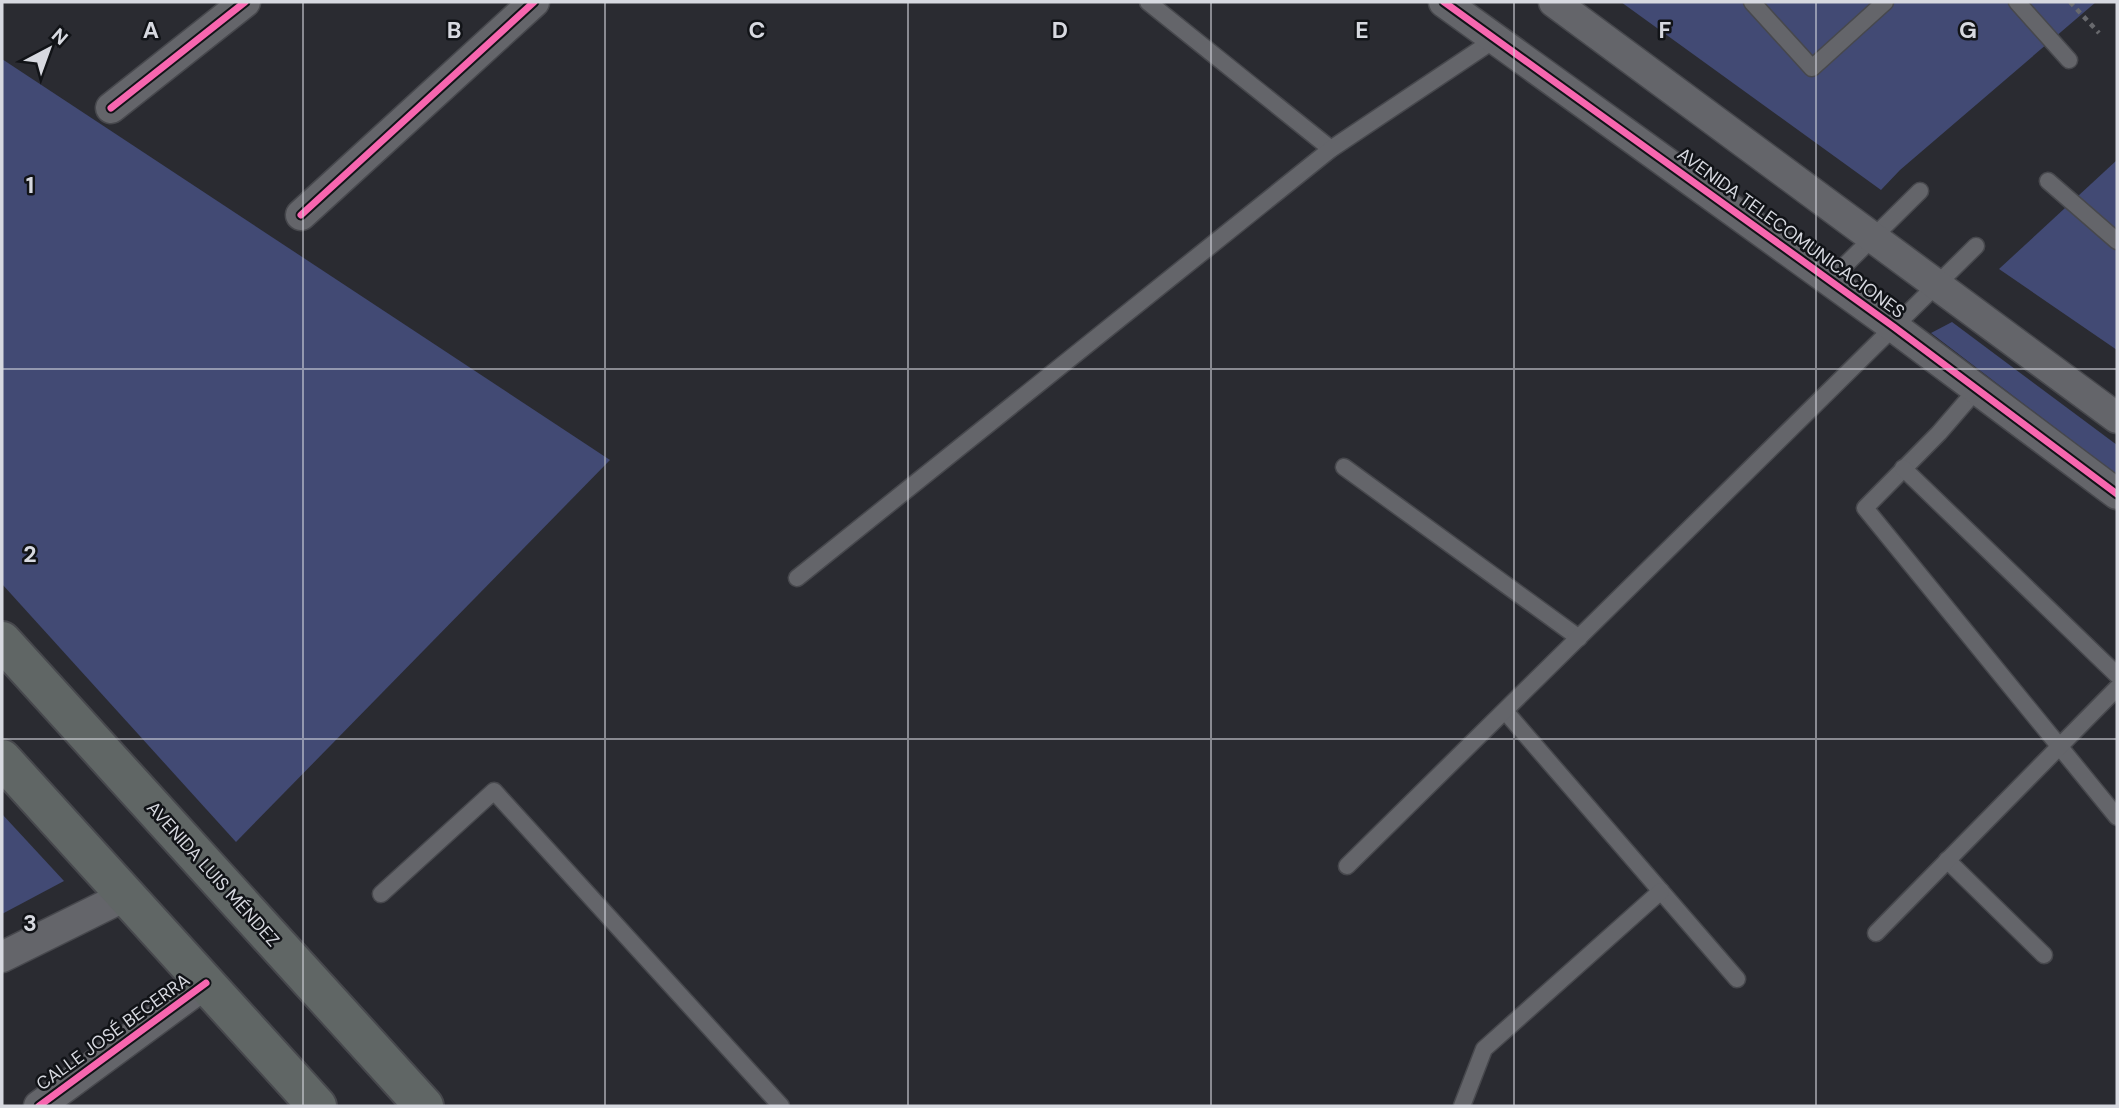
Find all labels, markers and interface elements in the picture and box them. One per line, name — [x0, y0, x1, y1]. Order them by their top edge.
north arrow — [14, 14, 84, 84]
text: A — [143, 15, 159, 45]
text: B — [447, 15, 461, 45]
text: C — [749, 15, 765, 45]
text: D — [1052, 15, 1068, 45]
text: E — [1355, 15, 1369, 45]
text: F — [1659, 15, 1672, 45]
text: G — [1959, 15, 1977, 45]
text: N — [46, 23, 73, 51]
street label: AVENIDA TELECOMUNICACIONES — [1672, 142, 1910, 324]
text: 1 — [26, 170, 34, 200]
text: 2 — [23, 539, 37, 569]
street label: AVENIDA LUIS MÉNDEZ — [141, 796, 285, 952]
text: 3 — [23, 908, 37, 938]
street label: CALLE JOSÉ BECERRA — [31, 968, 195, 1096]

